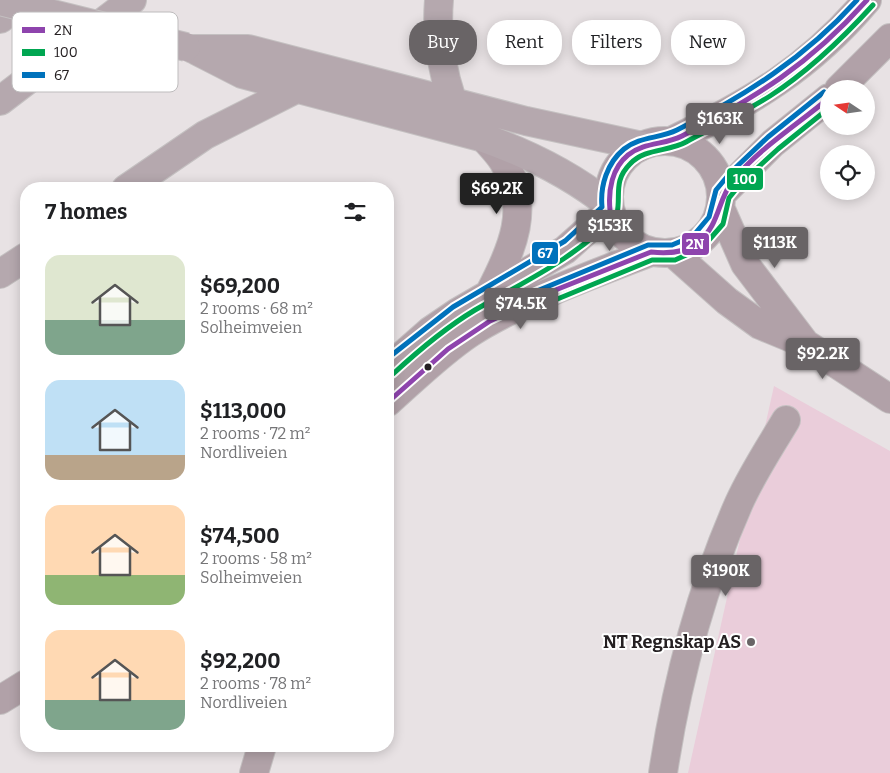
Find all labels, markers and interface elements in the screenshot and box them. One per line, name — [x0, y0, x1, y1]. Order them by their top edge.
legend — [12, 12, 178, 92]
chip: Buy — [409, 20, 477, 65]
chip: Rent — [487, 20, 562, 65]
chip: Filters — [572, 20, 661, 65]
chip: New — [671, 20, 745, 65]
text: 2N — [54, 22, 73, 39]
text: 100 — [54, 44, 78, 61]
text: 67 — [54, 67, 69, 84]
north arrow — [820, 80, 875, 135]
map controls — [820, 80, 875, 200]
pin: $163K — [685, 102, 755, 145]
text: $163K — [697, 109, 743, 128]
button: locate — [820, 145, 875, 200]
line badge: 100 — [726, 167, 764, 191]
text: 100 — [733, 171, 757, 188]
pin: $69.2K — [456, 172, 538, 215]
text: $69.2K — [471, 179, 523, 198]
icon: filters — [341, 198, 369, 226]
text: 7 homes — [45, 199, 127, 225]
pin: $153K — [575, 210, 645, 252]
text: $153K — [587, 216, 633, 235]
pin: $113K — [740, 226, 810, 269]
line badge: 2N — [681, 232, 710, 256]
text: $113K — [753, 233, 797, 252]
text: 2N — [686, 236, 705, 253]
line badge: 67 — [531, 241, 559, 265]
text: 67 — [537, 245, 553, 262]
text: $69,200 — [200, 273, 280, 299]
icon: home — [85, 275, 145, 335]
pin: $74.5K — [480, 288, 562, 330]
text: $74.5K — [495, 294, 547, 313]
text: 2 rooms · 68 m² — [200, 299, 313, 318]
text: Solheimveien — [200, 318, 302, 337]
pin: $92.2K — [782, 338, 864, 380]
text: $92.2K — [797, 344, 849, 363]
unlabelled marker — [423, 362, 433, 372]
text: $113,000 — [200, 398, 286, 424]
icon: home — [85, 400, 145, 460]
text: 2 rooms · 72 m² — [200, 424, 310, 443]
text: Nordliveien — [200, 443, 287, 462]
text: $74,500 — [200, 523, 280, 549]
icon: home — [85, 525, 145, 585]
text: 2 rooms · 58 m² — [200, 549, 312, 568]
pin: $190K — [691, 554, 761, 597]
text: $190K — [702, 561, 750, 580]
text: Solheimveien — [200, 568, 302, 587]
place label: NT Regnskap AS — [603, 631, 741, 653]
marker: NT Regnskap AS — [745, 636, 757, 648]
text: $92,200 — [200, 648, 281, 674]
icon: home — [85, 650, 145, 710]
text: 2 rooms · 78 m² — [200, 674, 311, 693]
text: Nordliveien — [200, 693, 287, 712]

